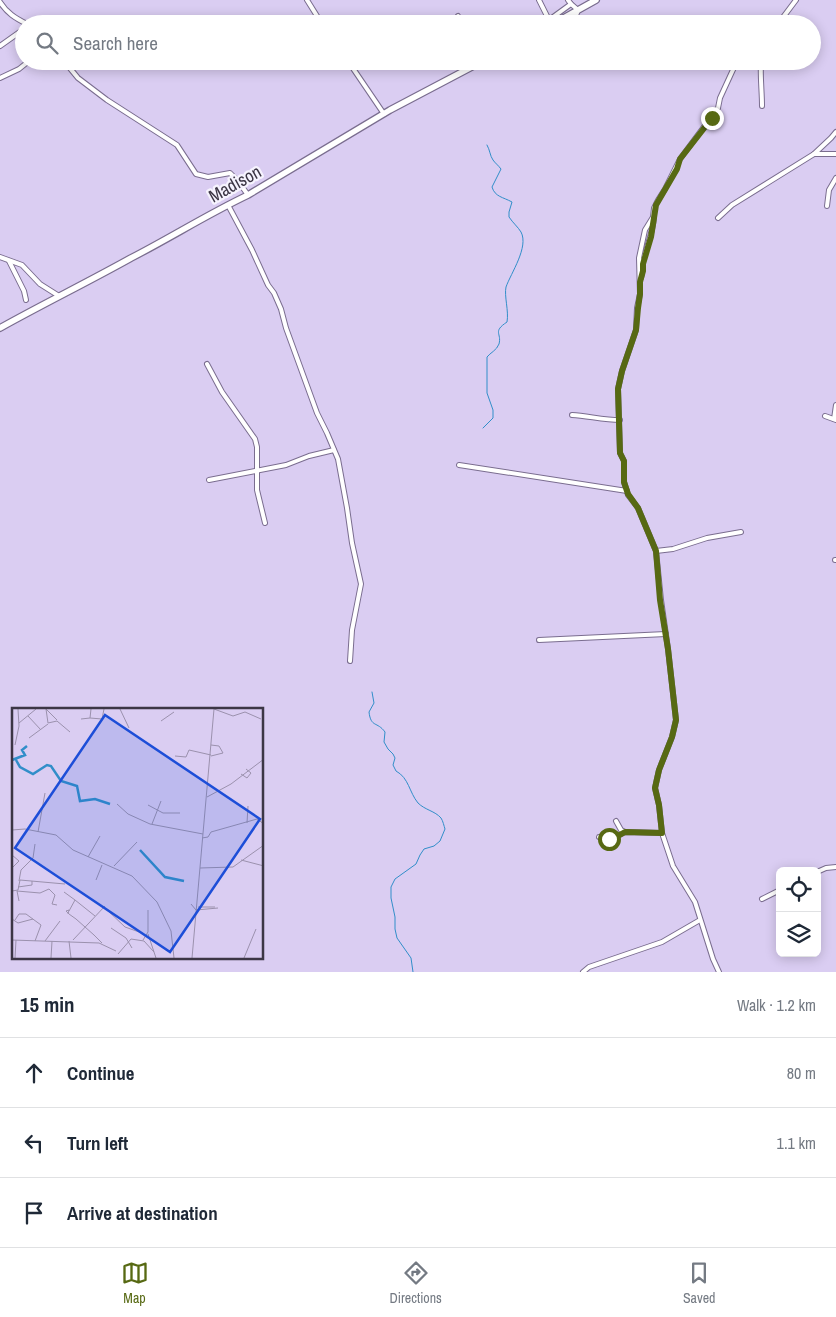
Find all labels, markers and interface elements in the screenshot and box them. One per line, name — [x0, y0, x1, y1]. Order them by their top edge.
search box — [15, 15, 821, 70]
icon: search — [33, 29, 61, 57]
text: Search here — [73, 30, 158, 56]
route end — [701, 107, 724, 130]
street label: Madison — [204, 159, 266, 208]
inset map — [12, 708, 264, 959]
route start — [598, 828, 621, 851]
map controls — [776, 867, 821, 957]
button: locate — [776, 867, 821, 912]
button: layers — [776, 912, 821, 957]
text: 15 min — [20, 990, 75, 1019]
text: Walk · 1.2 km — [737, 994, 816, 1016]
icon: ahead — [20, 1059, 48, 1087]
text: Continue — [67, 1060, 135, 1086]
text: 80 m — [787, 1062, 816, 1084]
icon: left — [20, 1129, 48, 1157]
text: Turn left — [67, 1130, 128, 1156]
text: 1.1 km — [777, 1132, 816, 1154]
icon: arrive — [20, 1199, 48, 1227]
text: Arrive at destination — [67, 1200, 218, 1226]
tab: Map — [121, 1259, 149, 1307]
tab: Directions — [390, 1259, 442, 1307]
tab: Saved — [683, 1259, 715, 1307]

